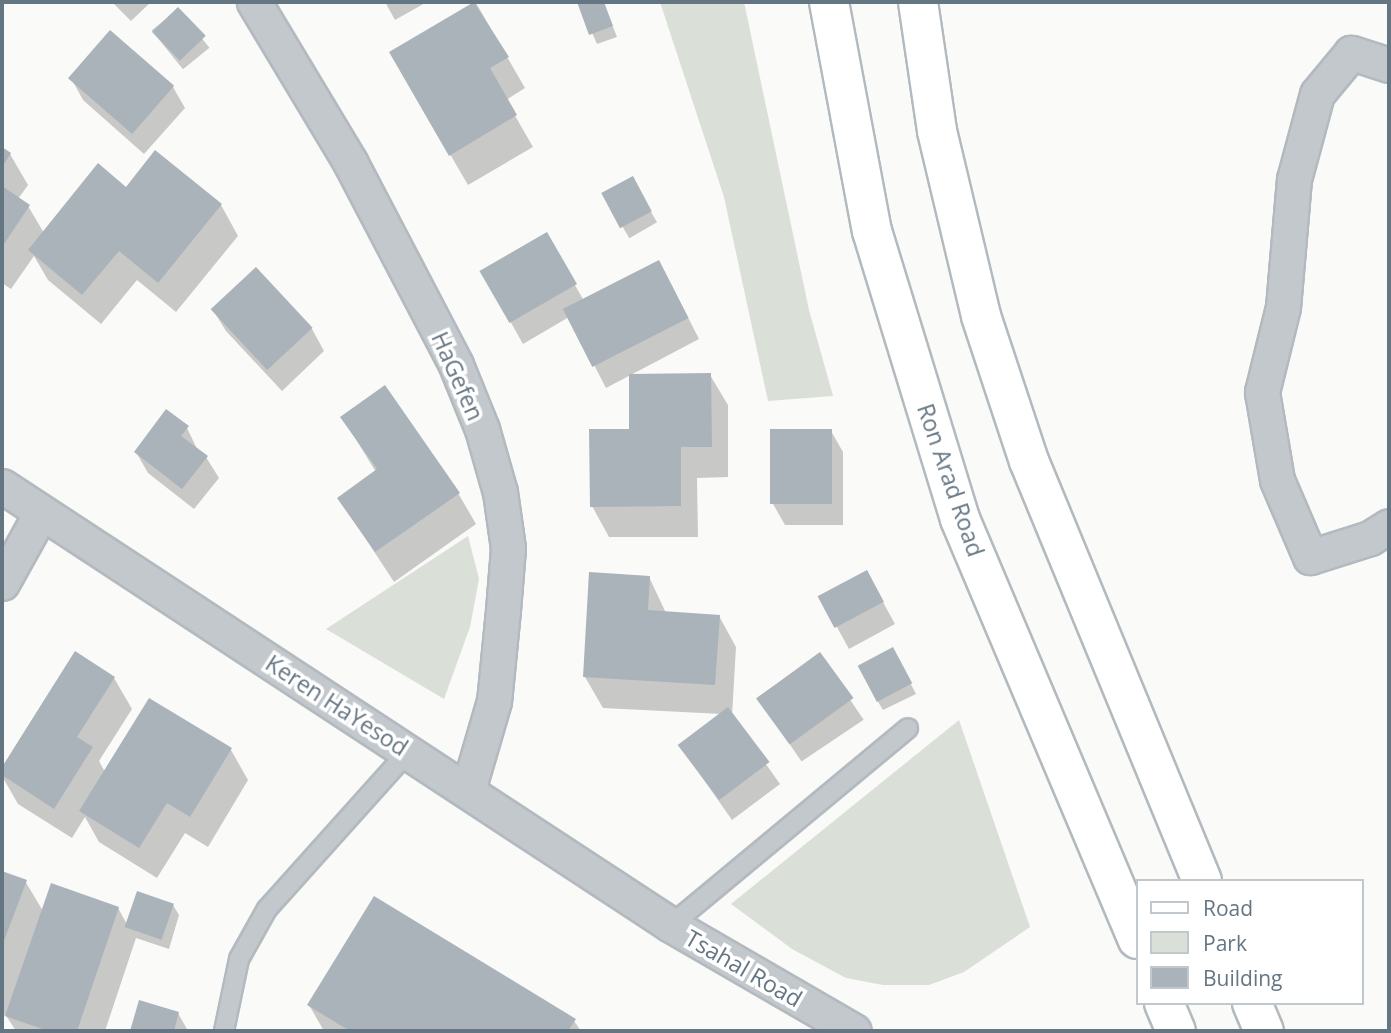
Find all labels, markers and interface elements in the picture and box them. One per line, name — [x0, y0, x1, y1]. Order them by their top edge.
street label: HaGefen — [426, 327, 490, 425]
street label: Ron Arad Road — [912, 400, 990, 560]
street label: Keren HaYesod — [261, 649, 413, 761]
legend — [1136, 879, 1363, 1005]
text: Road — [1203, 894, 1253, 922]
street label: Tsahal Road — [681, 924, 807, 1012]
text: Park — [1203, 929, 1247, 957]
text: Building — [1203, 964, 1282, 992]

